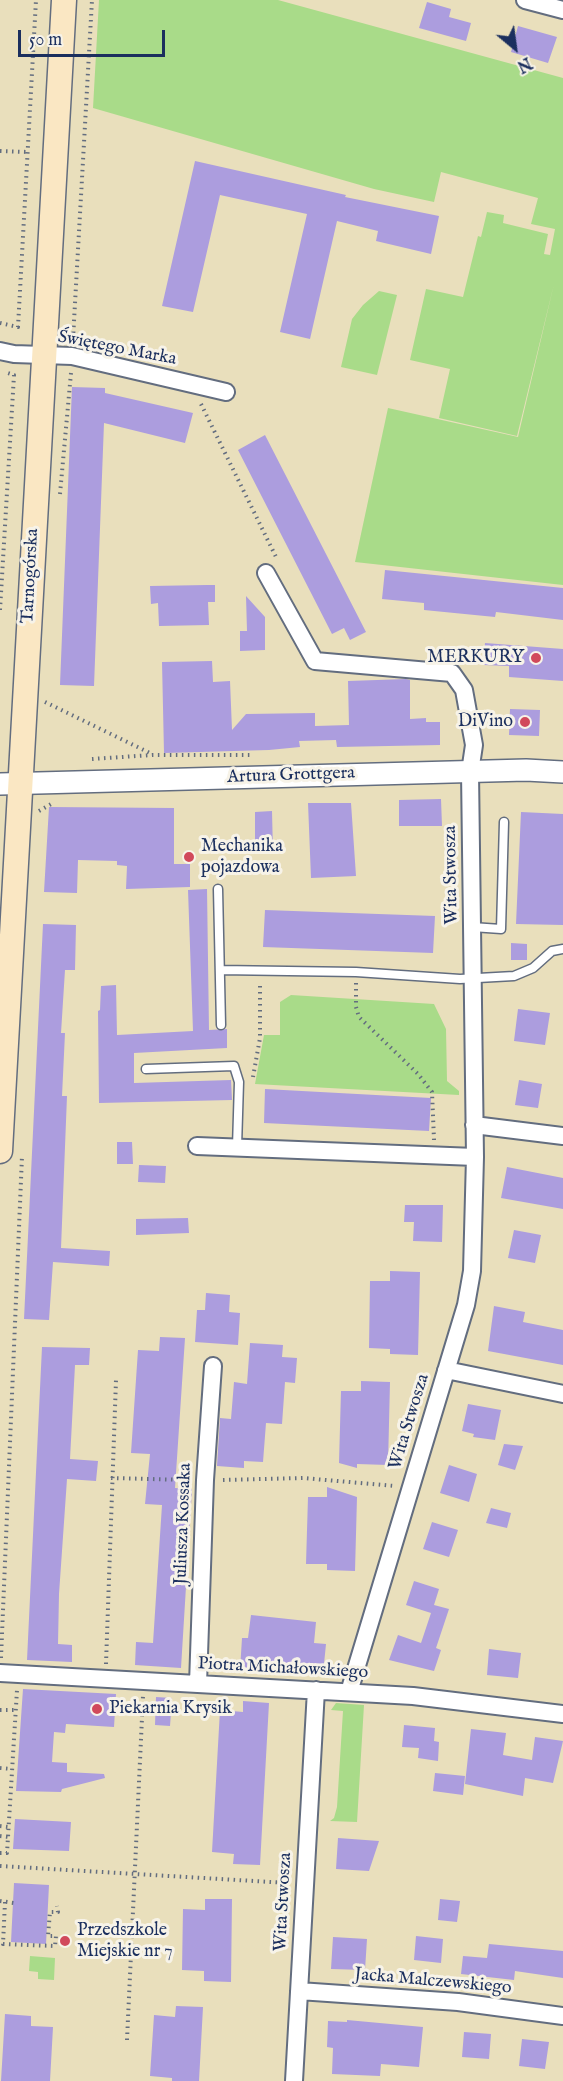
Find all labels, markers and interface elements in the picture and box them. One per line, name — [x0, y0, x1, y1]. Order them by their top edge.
scale bar — [21, 18, 168, 56]
north arrow — [485, 18, 545, 78]
text: 50 m — [29, 29, 62, 52]
text: N — [513, 52, 535, 76]
street label: Świętego Marka — [56, 327, 178, 371]
street label: Tarnogórska — [18, 528, 44, 624]
place label: MERKURY — [427, 647, 524, 669]
marker: MERKURY — [529, 651, 543, 665]
place label: DiVino — [458, 711, 513, 733]
marker: DiVino — [518, 715, 532, 729]
street label: Artura Grottgera — [227, 763, 355, 789]
street label: Wita Stwosza — [440, 825, 464, 925]
place label: Mechanika pojazdowa — [201, 836, 283, 878]
marker: Mechanika pojazdowa — [182, 850, 196, 864]
street label: Wita Stwosza — [385, 1371, 435, 1473]
street label: Juliusza Kossaka — [171, 1463, 197, 1585]
street label: Piotra Michałowskiego — [197, 1654, 369, 1684]
place label: Piekarnia Krysik — [109, 1698, 232, 1720]
marker: Piekarnia Krysik — [90, 1702, 104, 1716]
street label: Wita Stwosza — [271, 1852, 297, 1952]
place label: Przedszkole Miejskie nr 7 — [77, 1920, 173, 1962]
marker: Przedszkole Miejskie nr 7 — [58, 1934, 72, 1948]
street label: Jacka Malczewskiego — [353, 1964, 513, 2000]

